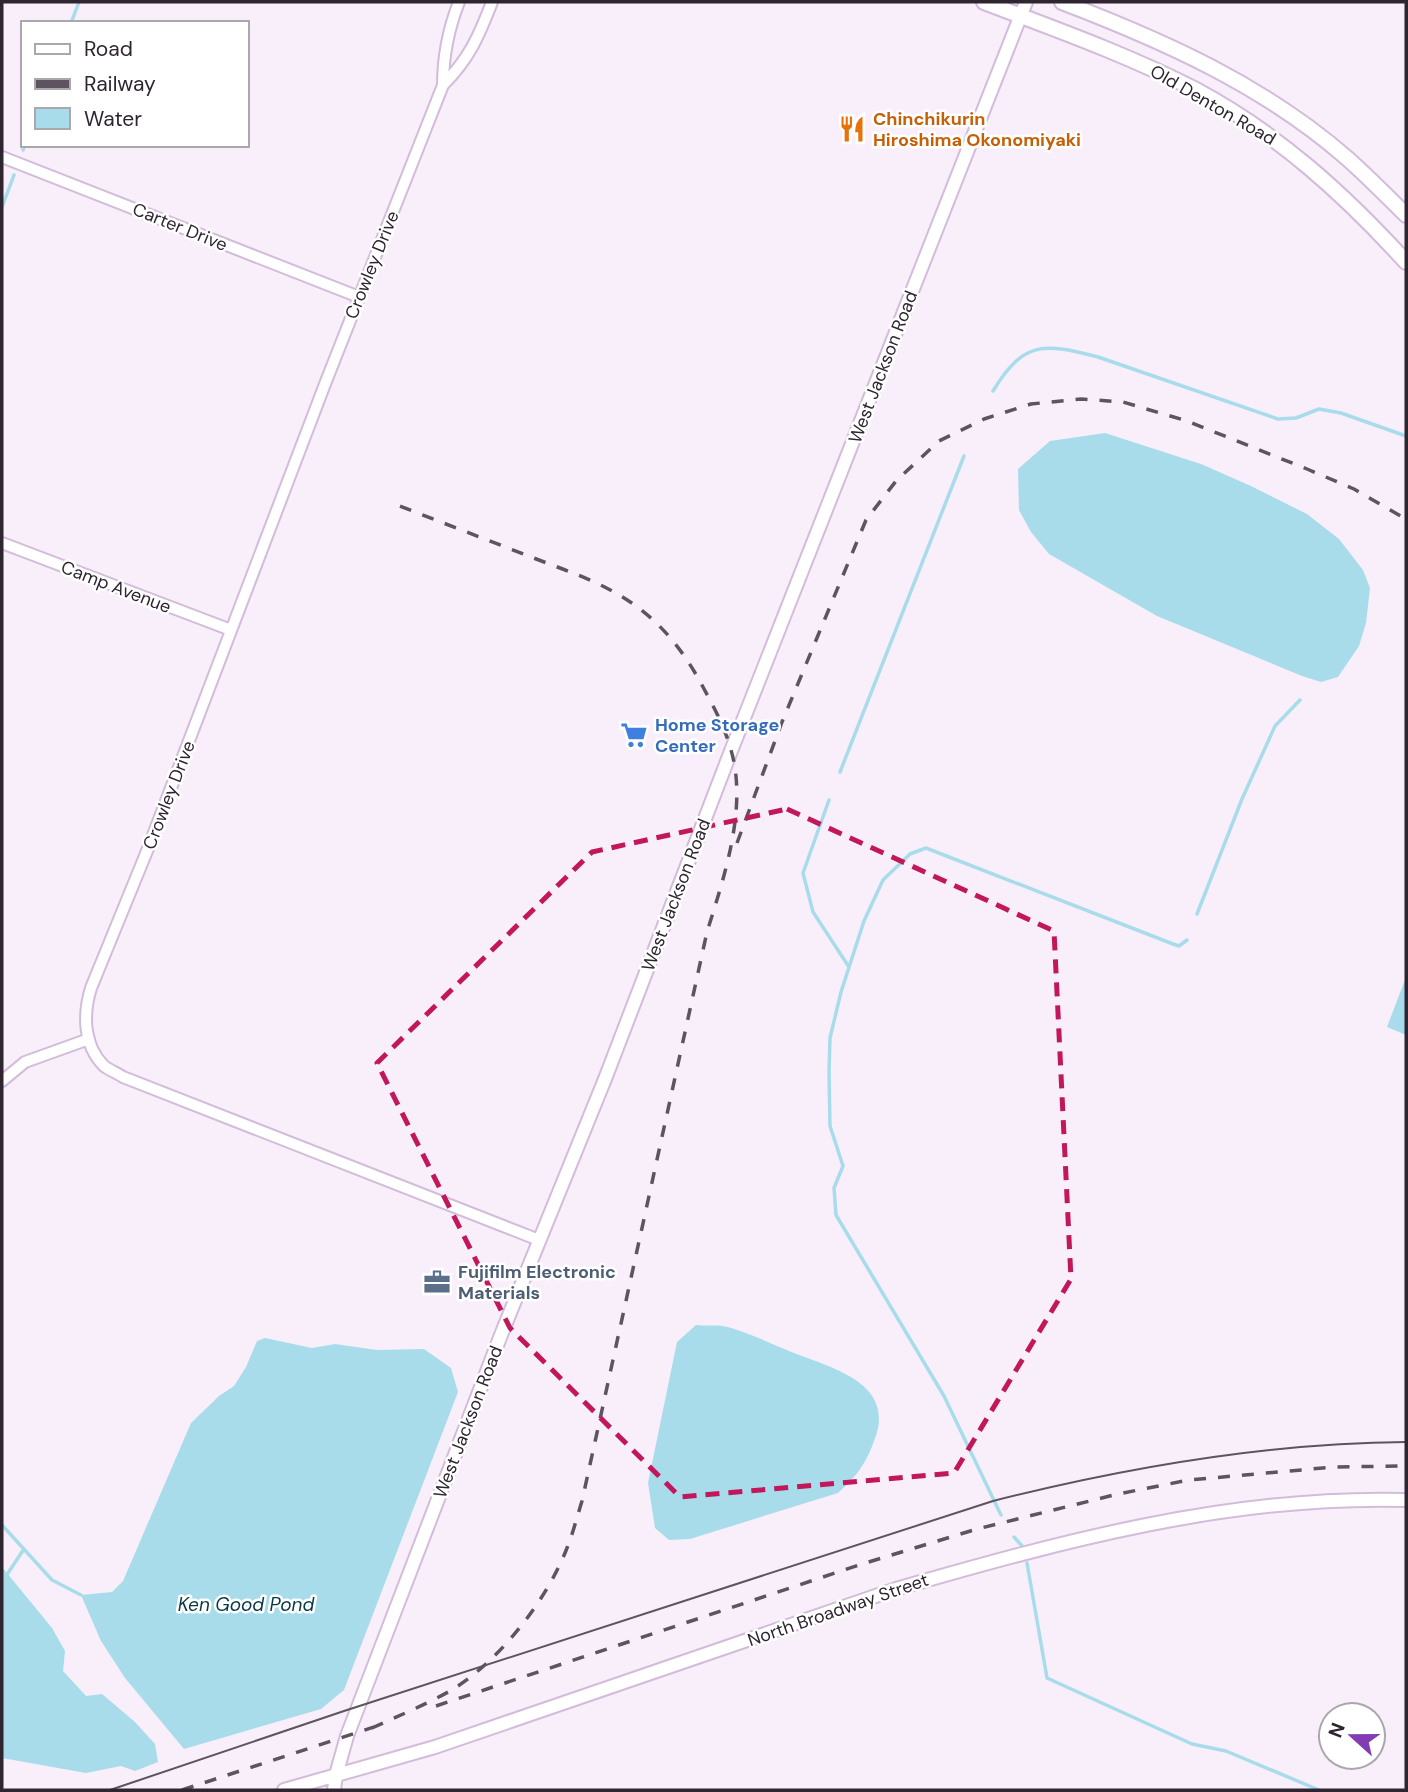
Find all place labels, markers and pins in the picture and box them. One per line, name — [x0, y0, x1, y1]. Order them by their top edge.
place label: Chinchikurin Hiroshima Okonomiyaki — [873, 107, 1081, 152]
restaurant icon: Chinchikurin Hiroshima Okonomiyaki — [837, 114, 867, 144]
place label: Home Storage Center — [655, 713, 780, 758]
supermarket icon: Home Storage Center — [619, 720, 649, 750]
place label: Fujifilm Electronic Materials — [458, 1260, 616, 1305]
office icon: Fujifilm Electronic Materials — [422, 1267, 452, 1297]

